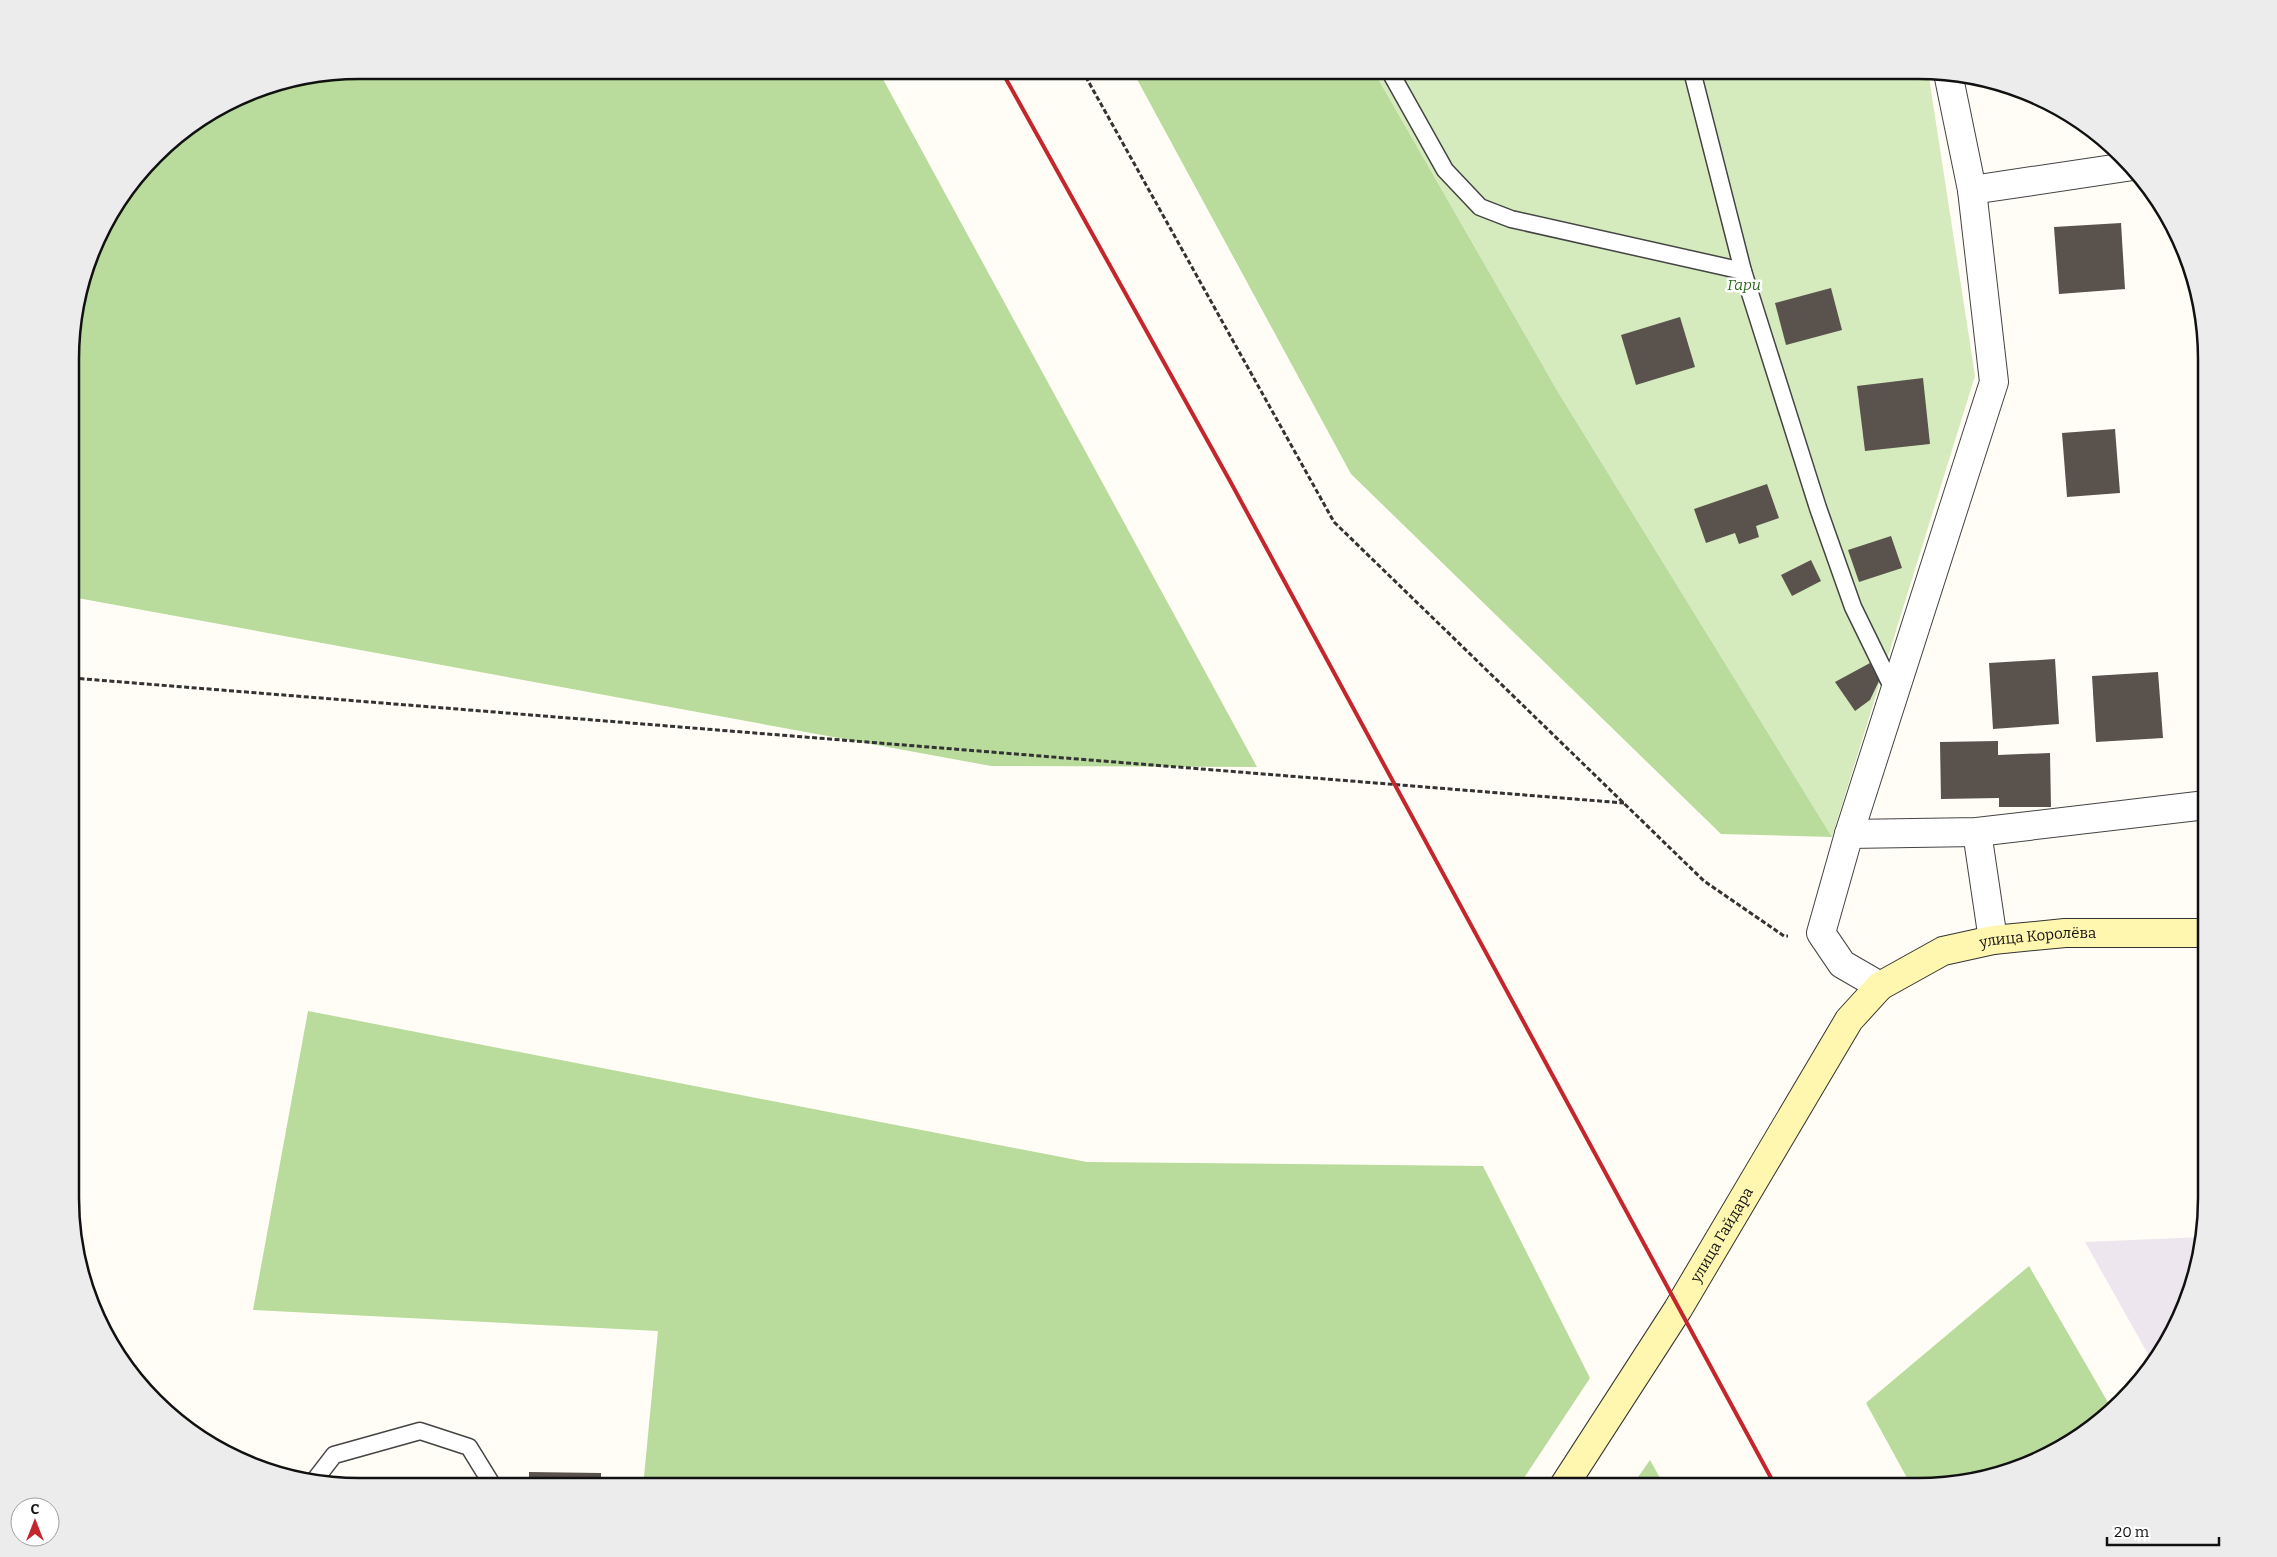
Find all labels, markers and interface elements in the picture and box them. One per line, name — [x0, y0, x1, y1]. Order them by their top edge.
park label: Гари — [1727, 276, 1761, 294]
street label: улица Королёва — [1977, 924, 2096, 952]
street label: улица Гайдара — [1686, 1184, 1757, 1287]
north arrow — [10, 1497, 60, 1547]
text: С — [31, 1501, 40, 1518]
scale bar — [2107, 1514, 2220, 1546]
text: 20 m — [2114, 1523, 2150, 1541]

